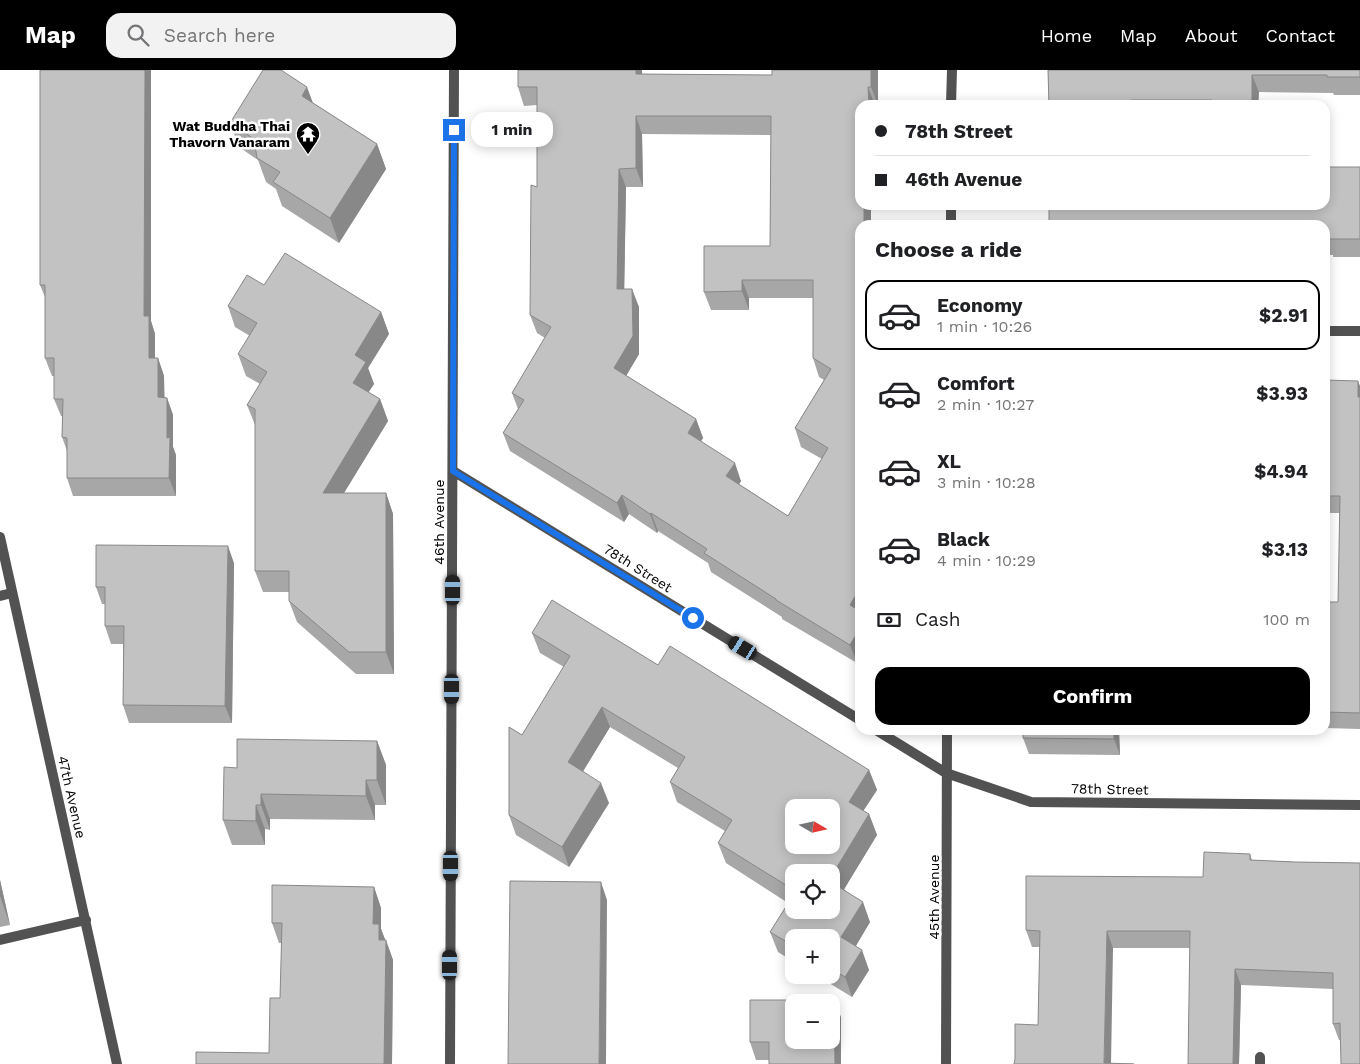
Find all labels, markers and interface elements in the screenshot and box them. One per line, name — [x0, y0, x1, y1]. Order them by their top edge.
search box — [106, 13, 456, 58]
text: Map — [25, 21, 76, 49]
icon: search — [124, 21, 152, 49]
text: Search here — [164, 24, 275, 47]
text: Home — [1041, 25, 1092, 46]
text: Map — [1120, 25, 1157, 46]
text: About — [1185, 25, 1237, 46]
text: Contact — [1265, 25, 1335, 46]
callout: 1 min — [472, 112, 554, 148]
place label: Wat Buddha Thai Thavorn Vanaram — [169, 118, 290, 150]
route end — [443, 119, 465, 141]
text: 1 min — [491, 120, 533, 139]
text: 78th Street — [905, 120, 1013, 143]
temple icon: Wat Buddha Thai Thavorn Vanaram — [295, 121, 321, 155]
text: 46th Avenue — [905, 168, 1022, 191]
text: Choose a ride — [875, 237, 1022, 262]
icon: car — [877, 293, 922, 338]
text: Economy — [937, 294, 1022, 317]
text: $2.91 — [1259, 304, 1308, 327]
text: 1 min · 10:26 — [937, 317, 1032, 336]
icon: car — [877, 371, 922, 416]
text: Comfort — [937, 372, 1015, 395]
text: $3.93 — [1256, 382, 1308, 405]
text: 2 min · 10:27 — [937, 395, 1034, 414]
icon: car — [877, 449, 922, 494]
text: XL — [937, 450, 961, 473]
text: $4.94 — [1254, 460, 1308, 483]
text: 3 min · 10:28 — [937, 473, 1036, 492]
street label: 46th Avenue — [431, 479, 447, 565]
icon: car — [877, 527, 922, 572]
text: Black — [937, 528, 990, 551]
text: $3.13 — [1262, 538, 1308, 561]
street label: 78th Street — [601, 541, 675, 595]
text: 4 min · 10:29 — [937, 551, 1036, 570]
car — [445, 575, 460, 605]
icon: cash — [875, 606, 903, 634]
route start — [682, 607, 704, 629]
text: Cash — [915, 608, 961, 631]
text: 100 m — [1263, 610, 1310, 629]
car — [726, 634, 759, 662]
button: Confirm — [875, 667, 1310, 725]
car — [444, 674, 459, 704]
street label: 47th Avenue — [55, 754, 89, 840]
street label: 78th Street — [1071, 780, 1149, 798]
north arrow — [785, 799, 840, 854]
map controls — [785, 799, 840, 1049]
car — [443, 851, 458, 881]
street label: 45th Avenue — [926, 855, 942, 939]
button: locate — [785, 864, 840, 919]
button: + — [785, 929, 840, 984]
car — [442, 950, 457, 980]
button: − — [785, 994, 840, 1049]

